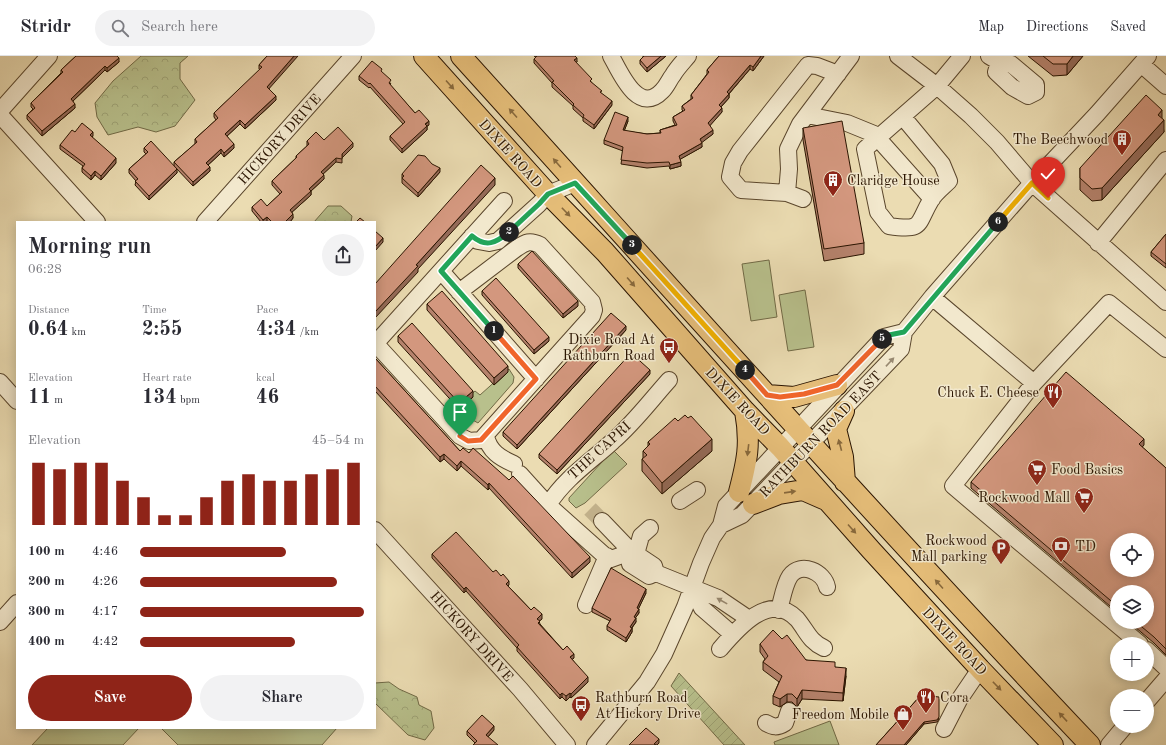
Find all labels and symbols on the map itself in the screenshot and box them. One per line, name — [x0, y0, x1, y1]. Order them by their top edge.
one-way arrow — [445, 80, 455, 90]
street label: HICKORY DRIVE — [236, 92, 324, 188]
one-way arrow — [509, 109, 518, 118]
street label: DIXIE ROAD — [476, 117, 544, 191]
building icon: The Beechwood — [1111, 128, 1133, 156]
place label: The Beechwood — [1012, 133, 1108, 147]
pin — [1031, 157, 1065, 198]
one-way arrow — [553, 158, 562, 167]
building icon: Claridge House — [822, 169, 844, 197]
place label: Claridge House — [847, 174, 940, 188]
one-way arrow — [561, 207, 571, 217]
pin: 6 — [988, 212, 1008, 232]
pin: 2 — [499, 222, 519, 242]
pin: 3 — [622, 235, 642, 255]
one-way arrow — [626, 276, 635, 287]
pin: 1 — [484, 321, 504, 341]
pin: 5 — [872, 329, 892, 349]
place label: Dixie Road At Rathburn Road — [562, 333, 655, 363]
bus stop icon: Dixie Road At Rathburn Road — [658, 336, 680, 364]
one-way arrow — [885, 357, 895, 367]
pin: 4 — [735, 360, 755, 380]
street label: DIXIE ROAD — [703, 365, 772, 438]
street label: RATHBURN ROAD EAST — [757, 369, 884, 500]
restaurant icon: Chuck E. Cheese — [1042, 381, 1064, 409]
place label: Chuck E. Cheese — [937, 386, 1039, 400]
pin — [443, 395, 477, 436]
street label: THE CAPRI — [566, 419, 634, 482]
one-way arrow — [837, 439, 843, 451]
one-way arrow — [745, 444, 751, 456]
supermarket icon: Food Basics — [1026, 458, 1048, 486]
place label: Food Basics — [1051, 463, 1123, 477]
supermarket icon: Rockwood Mall — [1073, 486, 1095, 514]
one-way arrow — [783, 489, 796, 495]
place label: Rockwood Mall — [978, 491, 1070, 505]
one-way arrow — [847, 524, 856, 533]
place label: Rockwood Mall parking — [911, 534, 987, 564]
bank icon: TD — [1050, 535, 1072, 563]
parking icon: Rockwood Mall parking — [990, 537, 1012, 565]
place label: TD — [1075, 540, 1096, 554]
one-way arrow — [934, 579, 944, 589]
street label: HICKORY DRIVE — [427, 589, 515, 685]
one-way arrow — [716, 597, 728, 604]
street label: DIXIE ROAD — [920, 605, 989, 678]
one-way arrow — [992, 681, 1002, 691]
restaurant icon: Cora — [915, 686, 937, 714]
place label: Rathburn Road At Hickory Drive — [595, 691, 700, 721]
place label: Cora — [940, 691, 969, 705]
bus stop icon: Rathburn Road At Hickory Drive — [570, 694, 592, 722]
shop icon: Freedom Mobile — [892, 703, 914, 731]
place label: Freedom Mobile — [792, 708, 889, 722]
one-way arrow — [1059, 712, 1068, 722]

